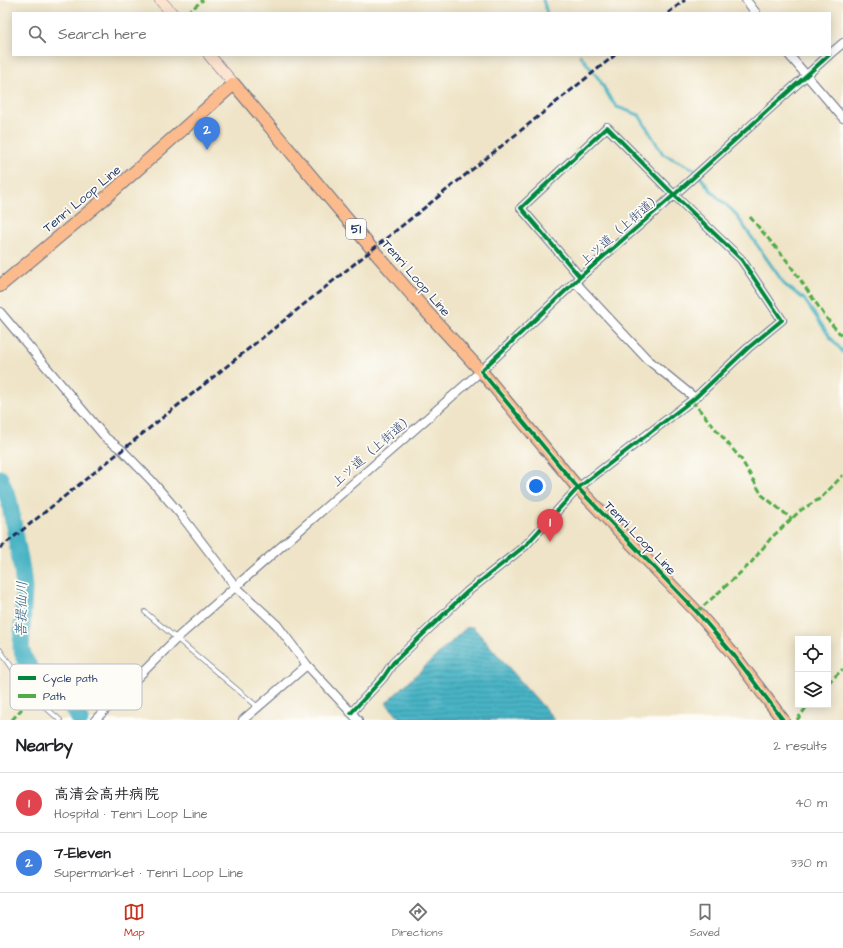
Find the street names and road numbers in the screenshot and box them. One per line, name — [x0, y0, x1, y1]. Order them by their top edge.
street label: Tenri Loop Line — [39, 161, 125, 237]
street label: 上ツ道（上街道） — [576, 188, 666, 270]
road number: 51 — [346, 219, 366, 239]
street label: Tenri Loop Line — [378, 236, 454, 320]
street label: 上ツ道（上街道） — [328, 409, 418, 491]
street label: Tenri Loop Line — [600, 497, 680, 579]

